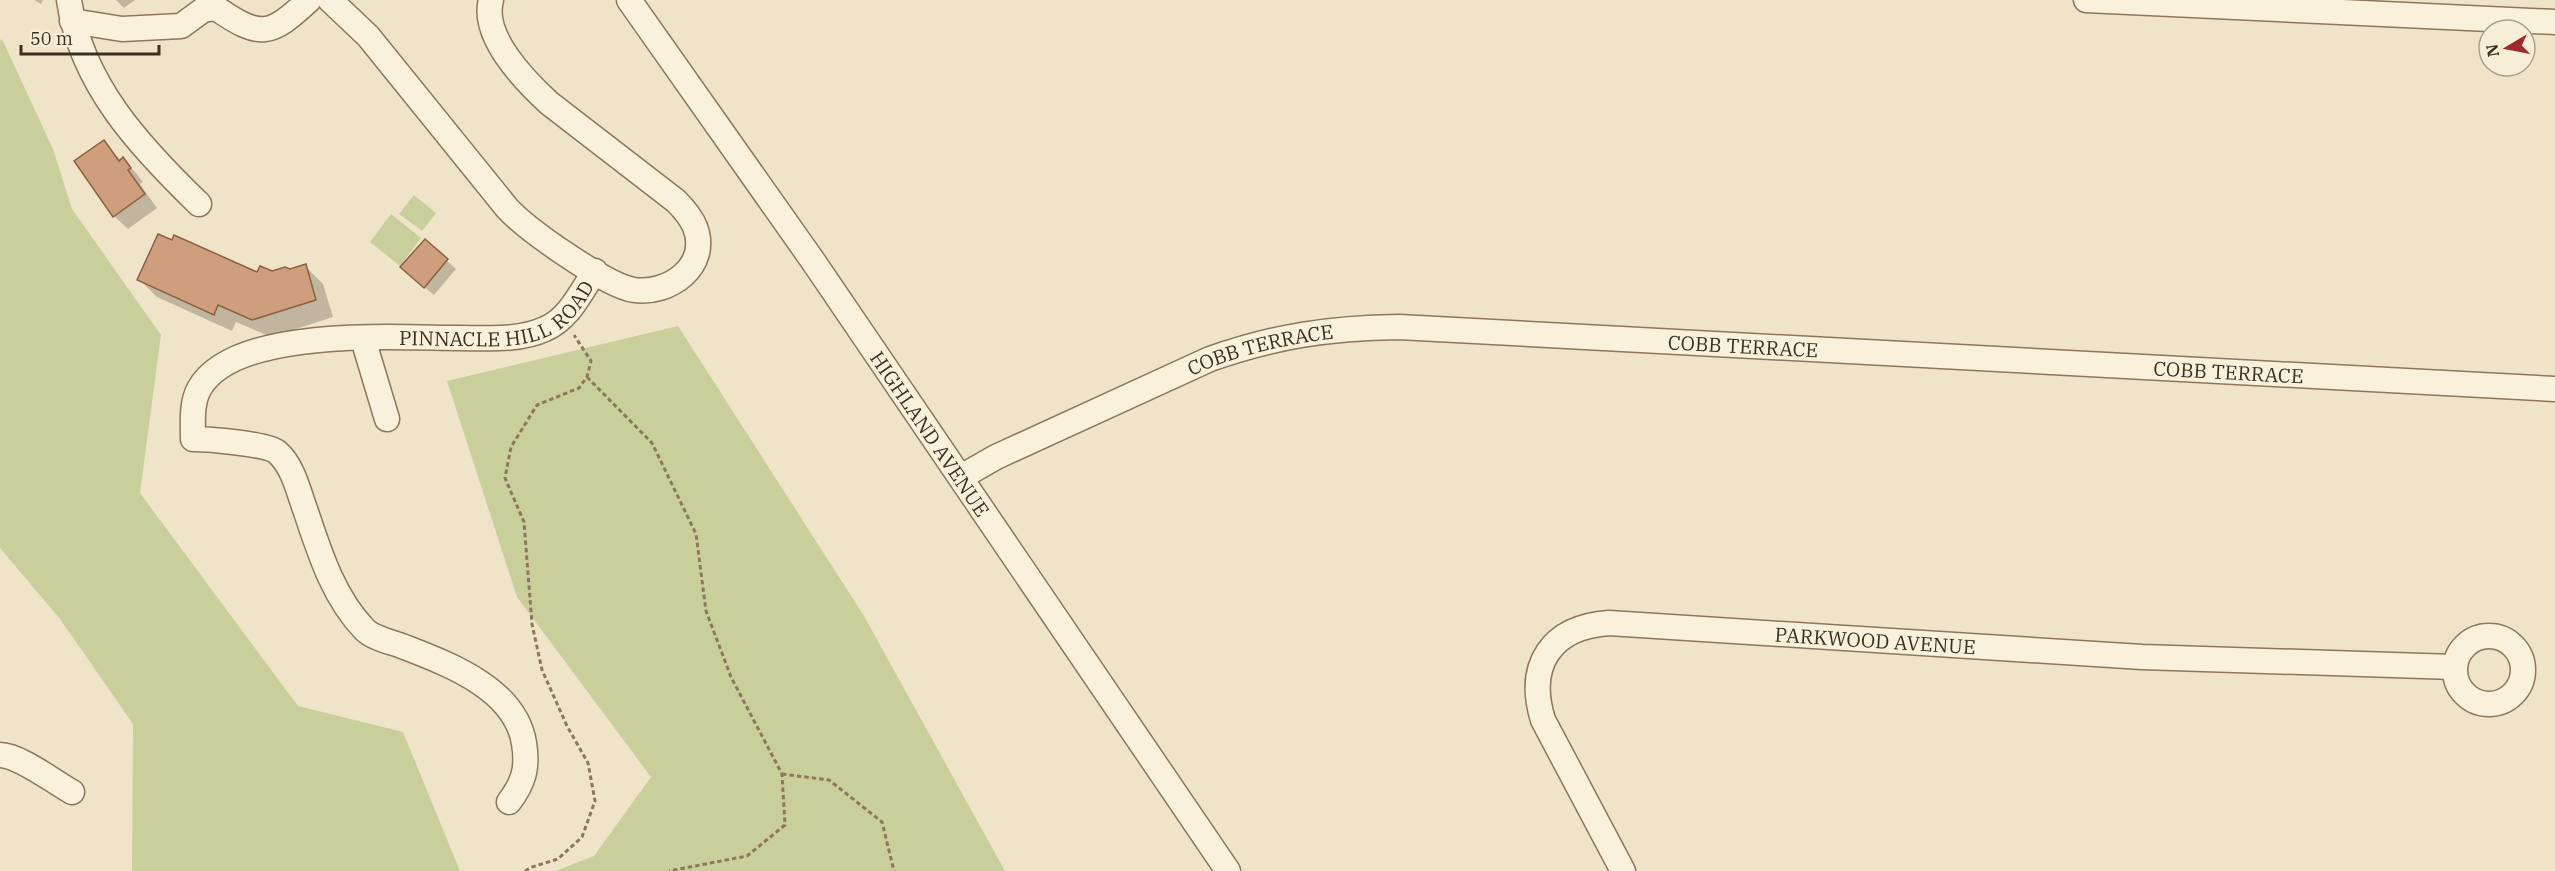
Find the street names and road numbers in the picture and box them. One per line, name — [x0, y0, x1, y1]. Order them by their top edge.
street label: PINNACLE HILL ROAD — [399, 275, 599, 352]
street label: COBB TERRACE — [1183, 317, 1335, 381]
street label: COBB TERRACE — [1667, 328, 1819, 363]
street label: HIGHLAND AVENUE — [864, 345, 996, 522]
street label: COBB TERRACE — [2153, 354, 2304, 389]
street label: PARKWOOD AVENUE — [1774, 620, 1977, 660]

